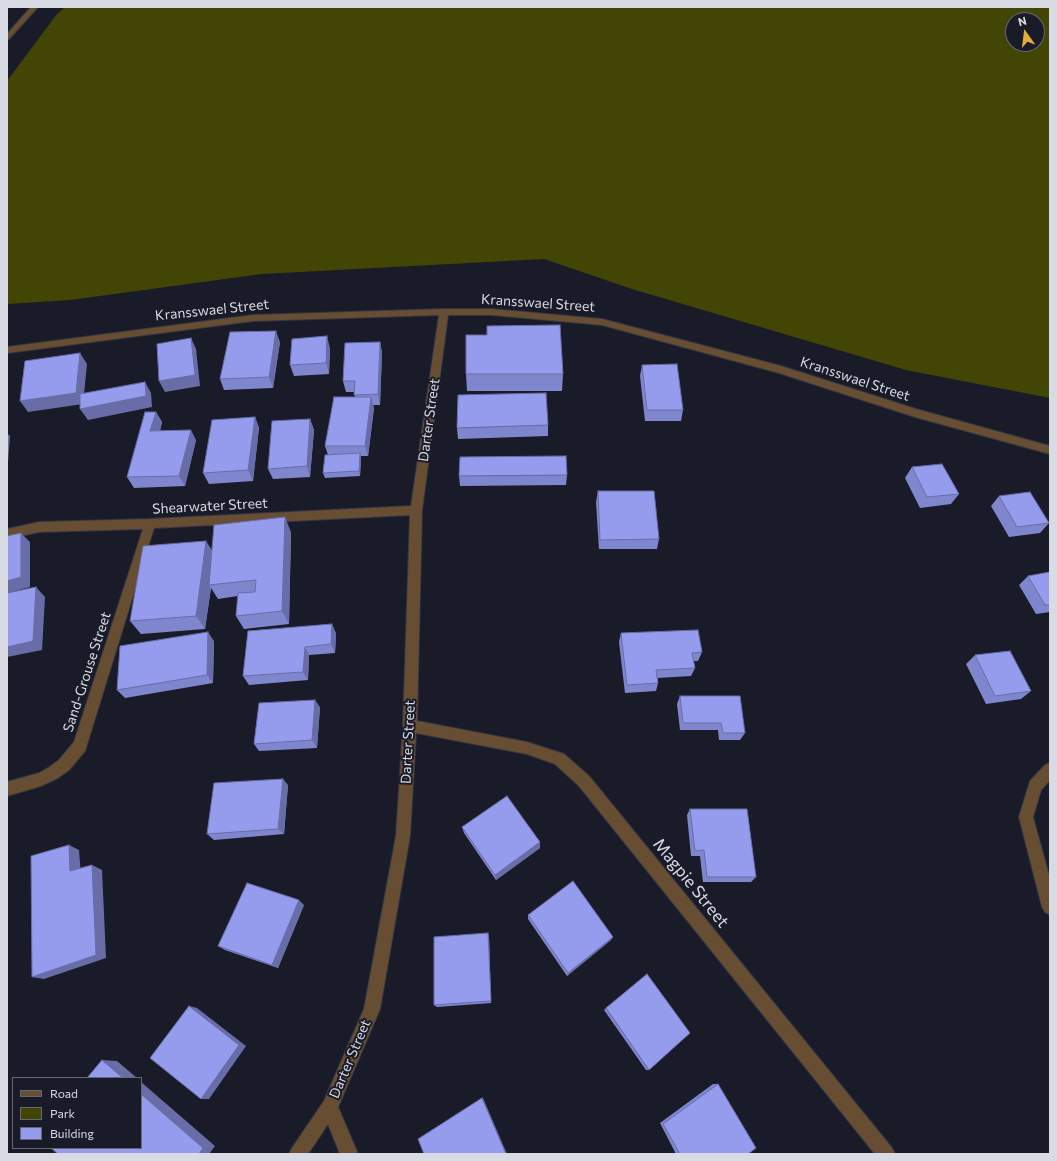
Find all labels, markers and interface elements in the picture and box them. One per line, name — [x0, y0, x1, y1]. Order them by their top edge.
north arrow — [1005, 12, 1045, 52]
text: N — [1017, 14, 1028, 28]
street label: Kransswael Street — [480, 291, 596, 315]
street label: Kransswael Street — [154, 296, 270, 324]
street label: Kransswael Street — [798, 353, 912, 405]
street label: Darter Street — [415, 377, 443, 463]
street label: Shearwater Street — [152, 495, 268, 517]
street label: Sand-Grouse Street — [60, 610, 114, 734]
street label: Darter Street — [397, 700, 419, 784]
street label: Magpie Street — [649, 834, 733, 932]
street label: Darter Street — [326, 1017, 374, 1101]
legend — [12, 1077, 142, 1149]
text: Road — [50, 1086, 78, 1100]
text: Park — [50, 1106, 75, 1120]
text: Building — [50, 1126, 94, 1140]

